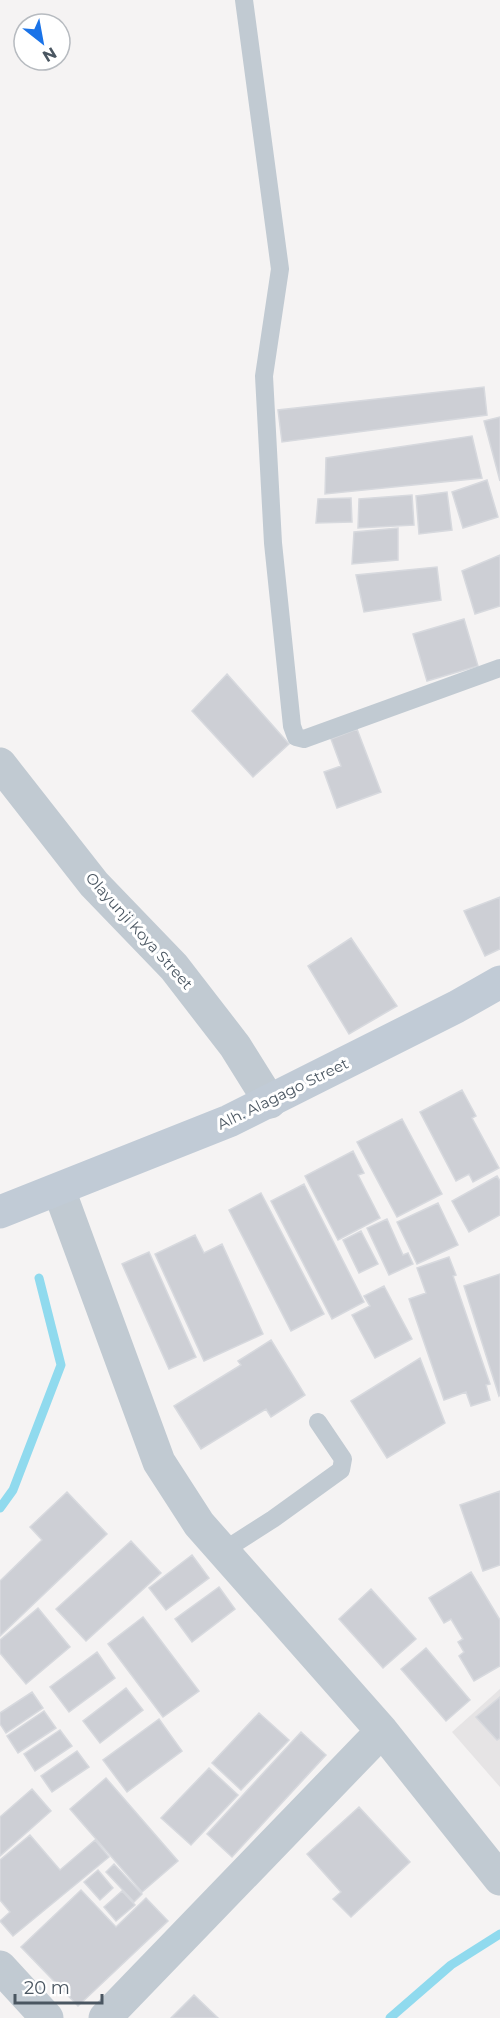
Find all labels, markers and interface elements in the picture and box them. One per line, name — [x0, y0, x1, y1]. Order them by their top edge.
north arrow — [12, 12, 72, 72]
text: N — [39, 43, 60, 66]
street label: Olayunji Koya Street — [82, 868, 197, 993]
street label: Alh. Alagago Street — [214, 1054, 352, 1134]
scale bar — [15, 1967, 102, 2005]
text: 20 m — [24, 1977, 70, 1999]

